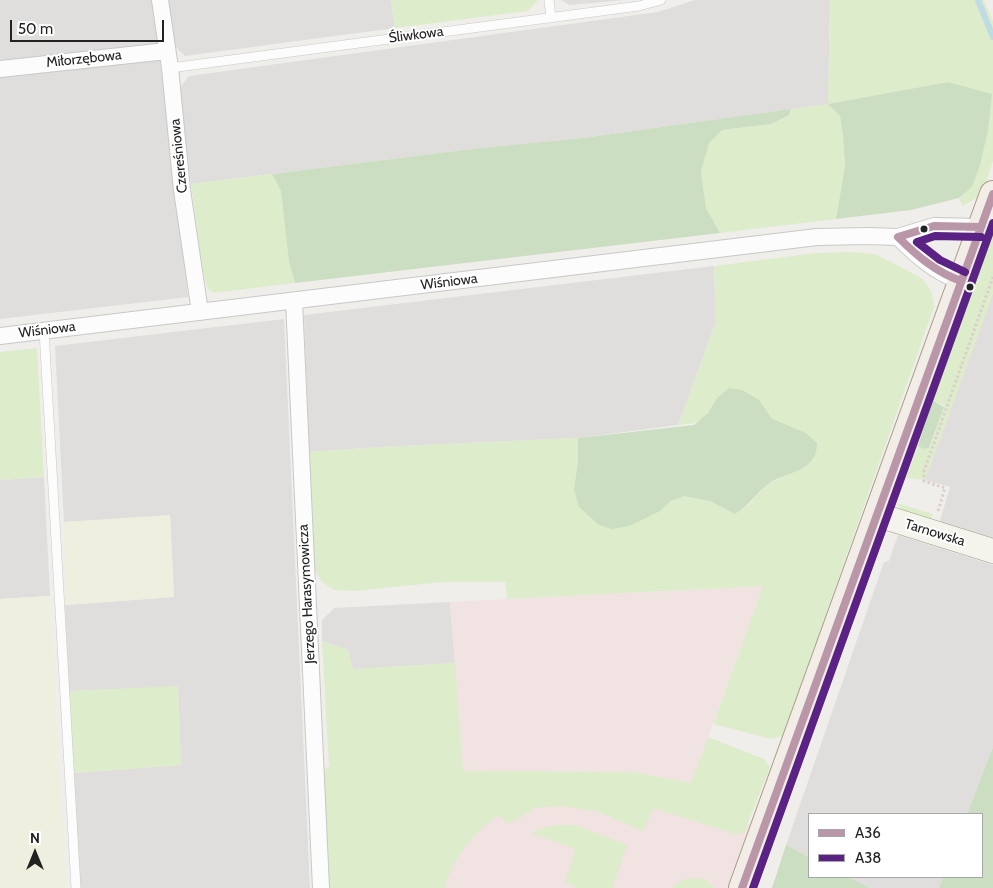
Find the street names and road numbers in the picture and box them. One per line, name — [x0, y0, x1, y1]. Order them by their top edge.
street label: Śliwkowa — [388, 23, 444, 47]
street label: Miłorzębowa — [46, 47, 122, 71]
street label: Czereśniowa — [167, 118, 191, 194]
street label: Wiśniowa — [420, 270, 478, 294]
street label: Wiśniowa — [18, 318, 76, 342]
street label: Tarnowska — [903, 516, 967, 550]
street label: Jerzego Harasymowicza — [295, 524, 319, 664]

